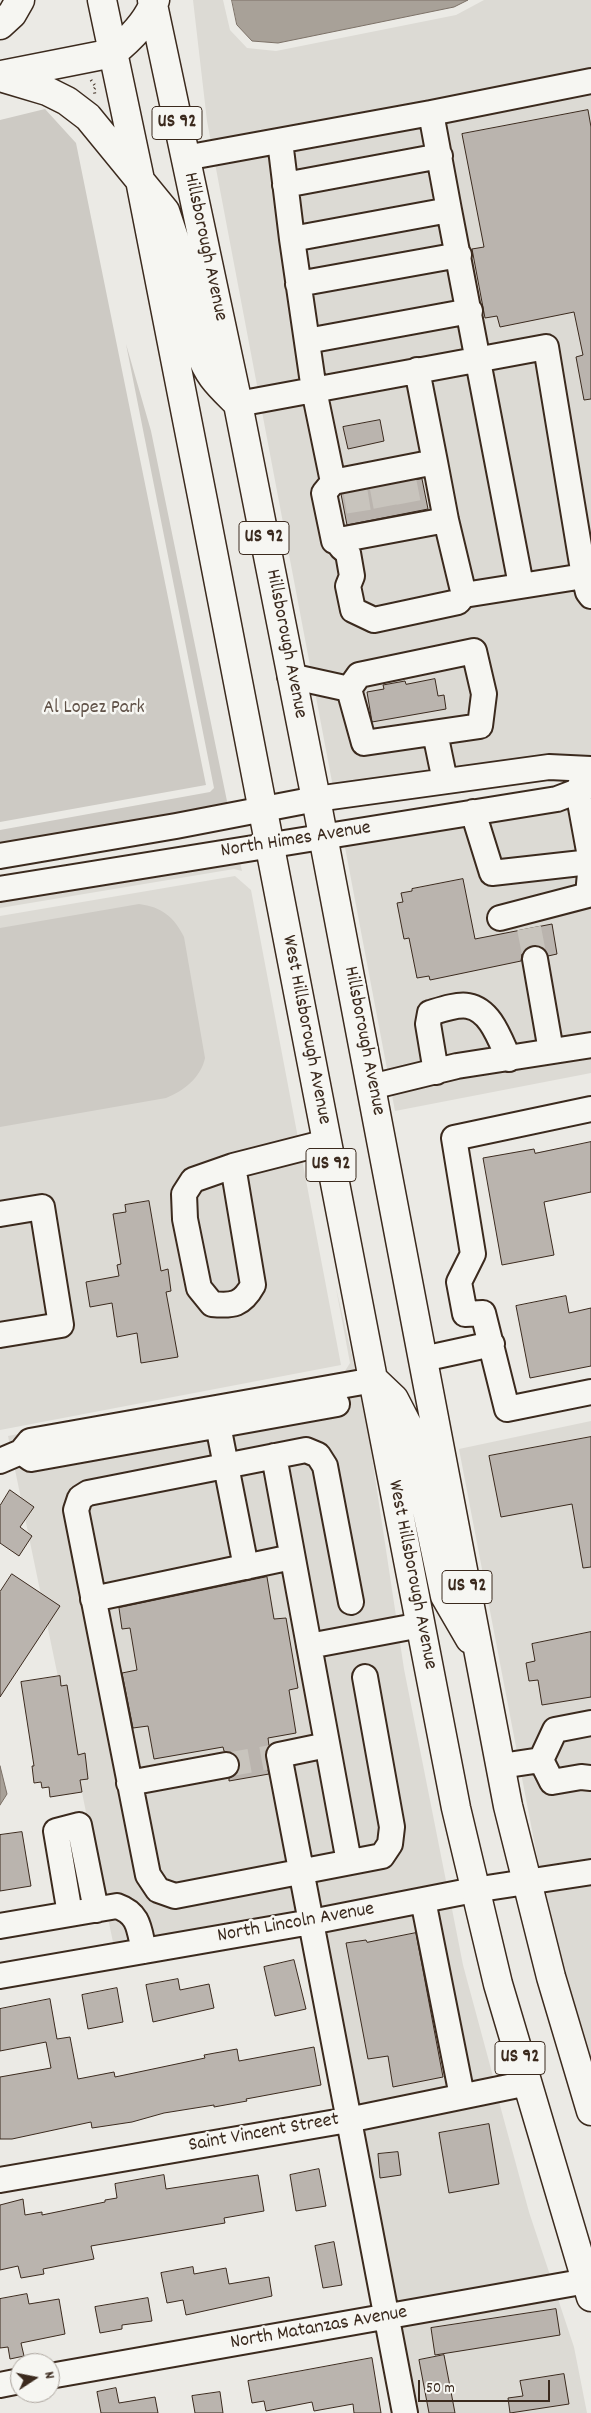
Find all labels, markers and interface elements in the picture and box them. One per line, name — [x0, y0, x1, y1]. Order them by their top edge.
road number: US 92 — [152, 106, 202, 140]
street label: Hillsborough Avenue — [177, 170, 231, 324]
road number: US 92 — [239, 522, 289, 554]
street label: Hillsborough Avenue — [259, 567, 311, 721]
park label: Al Lopez Park — [43, 697, 145, 721]
street label: North Himes Avenue — [219, 817, 373, 865]
street label: West Hillsborough Avenue — [275, 933, 335, 1127]
street label: Hillsborough Avenue — [337, 964, 389, 1118]
road number: US 92 — [306, 1148, 356, 1182]
street label: West Hillsborough Avenue — [381, 1478, 441, 1672]
road number: US 92 — [442, 1570, 492, 1604]
street label: North Lincoln Avenue — [216, 1898, 376, 1950]
road number: US 92 — [495, 2042, 545, 2074]
street label: Saint Vincent Street — [187, 2109, 341, 2159]
street label: North Matanzas Avenue — [229, 2302, 409, 2356]
north arrow — [10, 2353, 60, 2403]
text: N — [38, 2370, 59, 2381]
scale bar — [421, 2370, 554, 2402]
text: 50 m — [426, 2378, 455, 2400]

